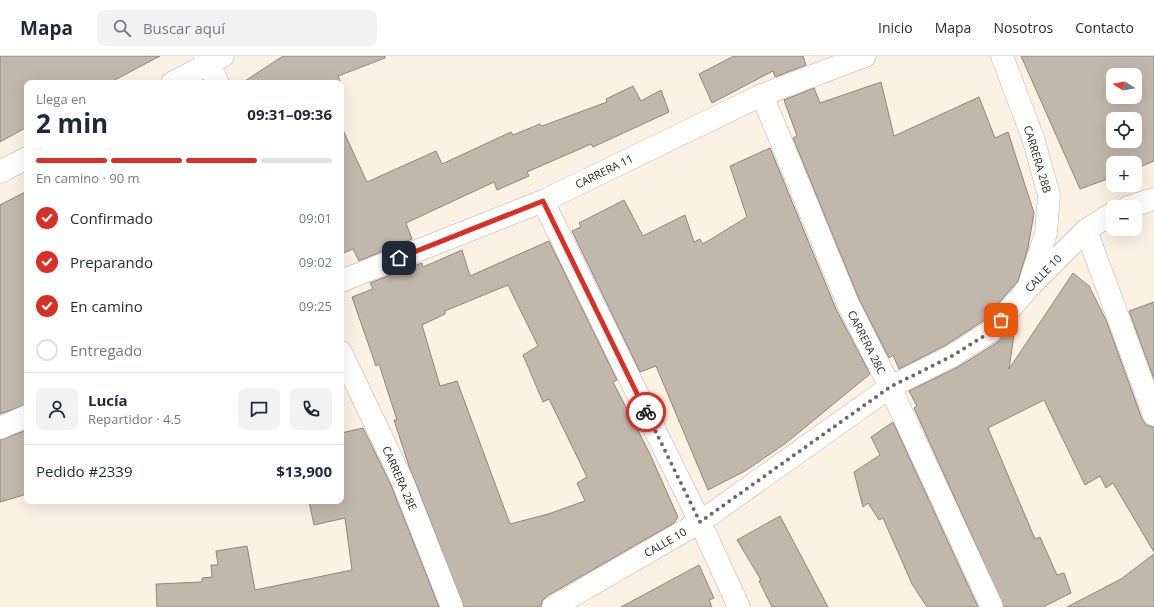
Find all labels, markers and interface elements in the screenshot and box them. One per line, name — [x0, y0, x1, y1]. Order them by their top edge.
search box — [97, 10, 377, 46]
text: Mapa — [20, 15, 73, 41]
icon: search — [111, 17, 133, 39]
text: Buscar aquí — [143, 18, 225, 38]
text: Inicio — [878, 18, 913, 37]
text: Mapa — [935, 18, 971, 37]
text: Nosotros — [993, 18, 1053, 37]
text: Contacto — [1075, 18, 1134, 37]
north arrow — [1106, 68, 1142, 104]
map controls — [1106, 68, 1142, 236]
text: Llega en — [36, 90, 86, 108]
text: 09:31–09:36 — [247, 104, 332, 124]
text: 2 min — [36, 105, 108, 141]
button: locate — [1106, 112, 1142, 148]
street label: CARRERA 28B — [1021, 123, 1055, 195]
street label: CARRERA 11 — [573, 151, 635, 191]
button: + — [1106, 156, 1142, 192]
text: En camino · 90 m — [36, 169, 140, 187]
button: − — [1106, 200, 1142, 236]
icon: check — [36, 207, 58, 229]
text: Confirmado — [70, 208, 153, 228]
text: 09:01 — [299, 209, 332, 227]
pin — [382, 241, 416, 275]
icon: home — [388, 247, 410, 269]
icon: check — [36, 251, 58, 273]
street label: CALLE 10 — [1021, 251, 1065, 295]
text: Preparando — [70, 252, 153, 272]
text: 09:02 — [299, 253, 332, 271]
icon: check — [36, 295, 58, 317]
text: En camino — [70, 296, 143, 316]
text: 09:25 — [299, 297, 332, 315]
pin — [984, 303, 1018, 337]
street label: CARRERA 28C — [844, 308, 890, 377]
icon: bag — [990, 309, 1012, 331]
text: Entregado — [70, 340, 142, 360]
button: person — [36, 388, 78, 430]
button: chat — [238, 388, 280, 430]
button: phone — [290, 388, 332, 430]
text: Lucía — [88, 390, 128, 410]
courier — [626, 392, 666, 432]
icon: bike — [635, 401, 657, 423]
text: Repartidor · 4.5 — [88, 410, 181, 428]
street label: CARRERA 28E — [379, 443, 421, 513]
text: Pedido #2339 — [36, 461, 133, 481]
text: $13,900 — [276, 461, 332, 481]
street label: CALLE 10 — [641, 524, 689, 560]

